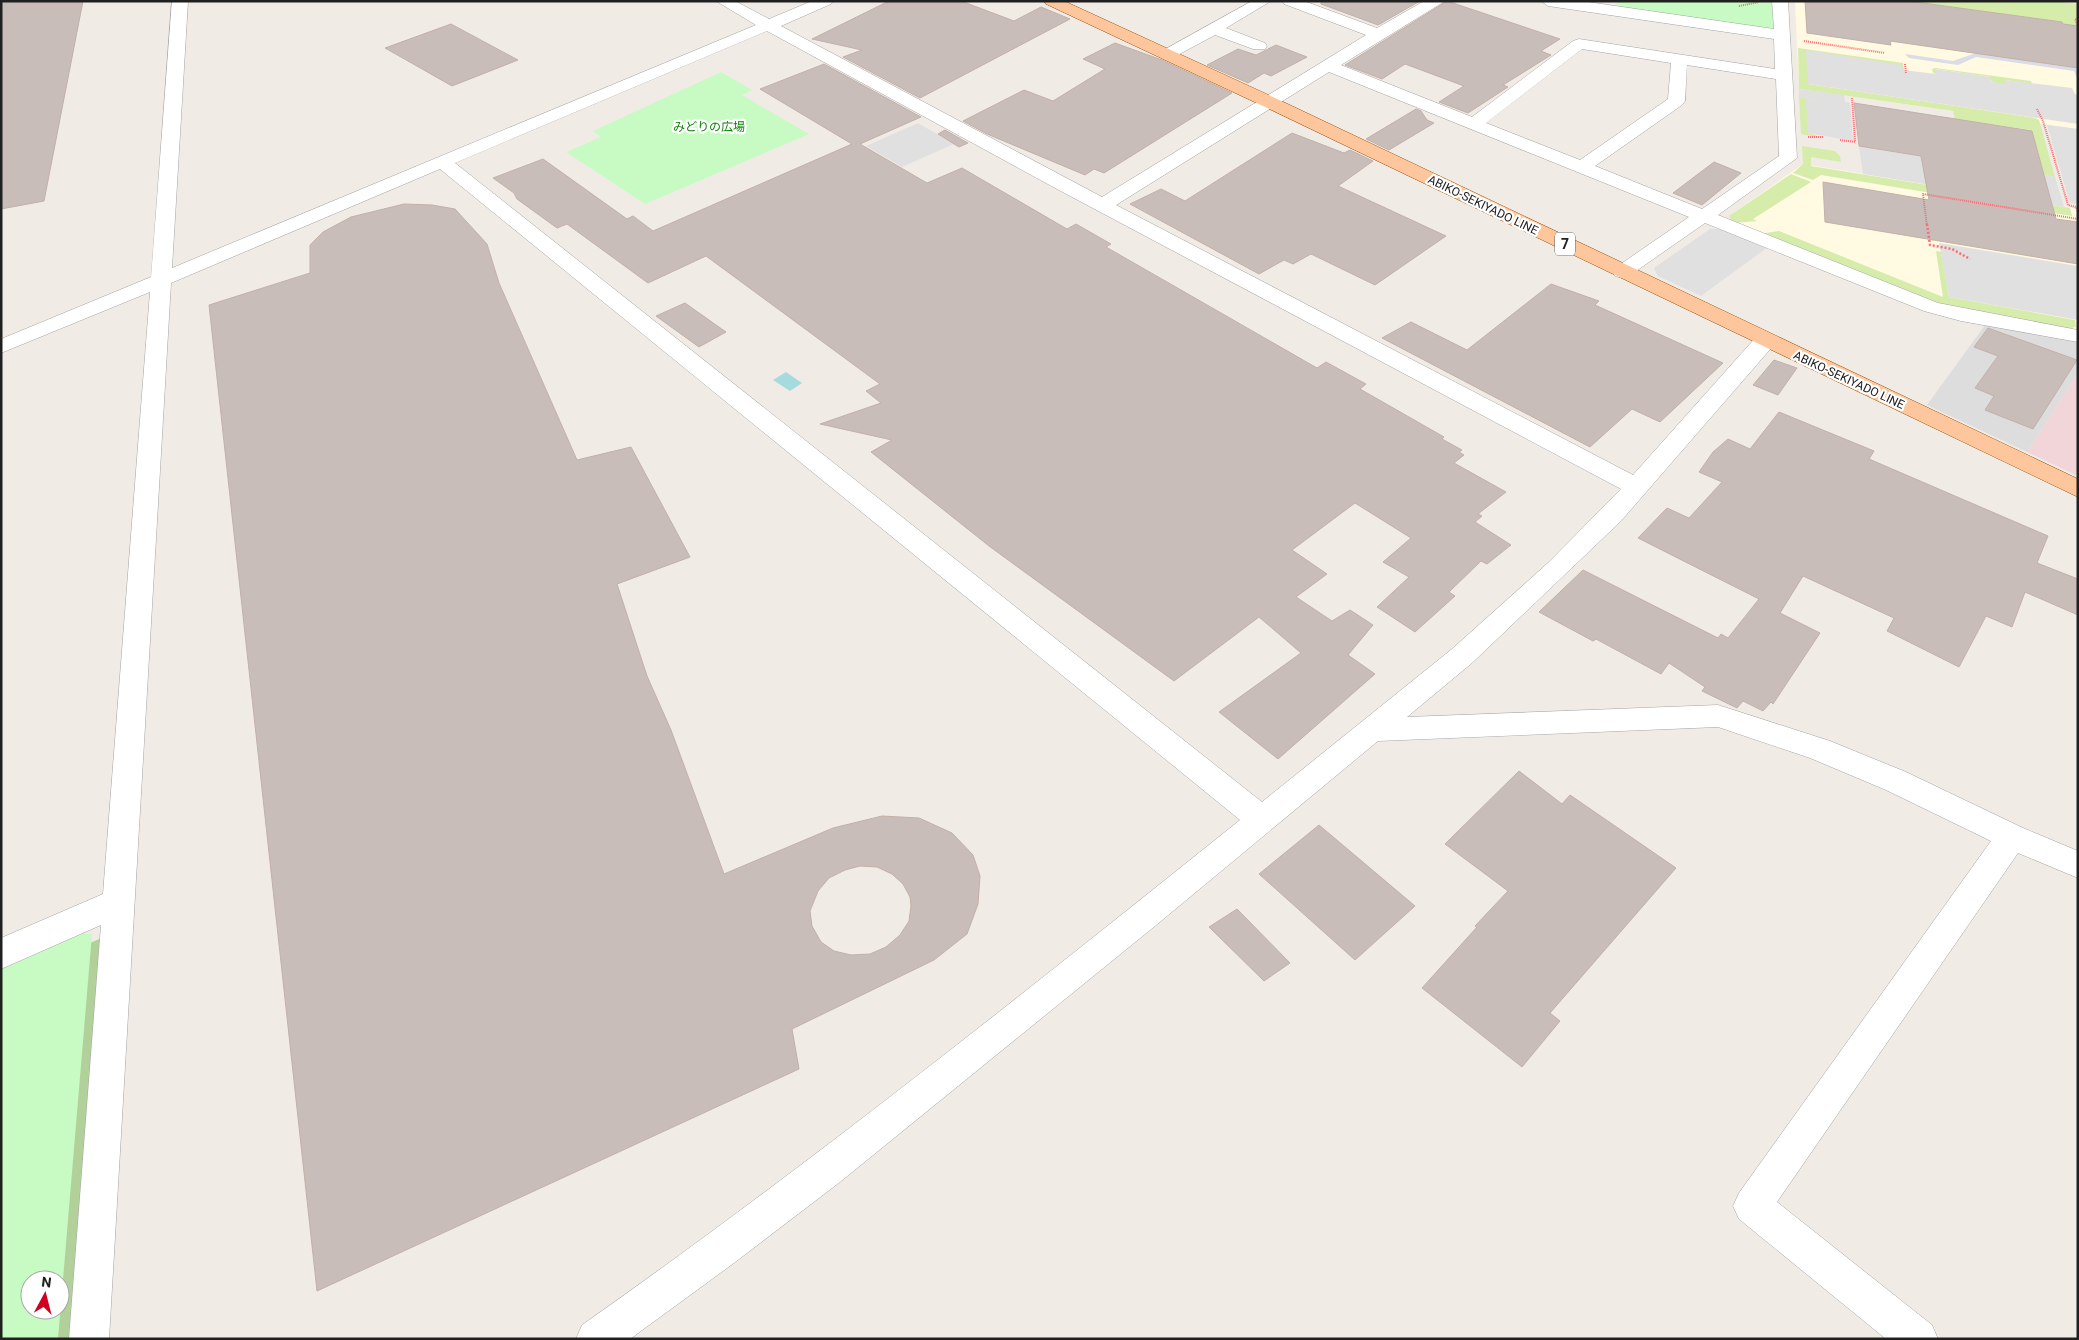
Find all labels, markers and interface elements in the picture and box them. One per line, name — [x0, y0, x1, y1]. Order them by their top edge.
park label: みどりの広場 — [673, 120, 745, 134]
street label: ABIKO-SEKIYADO LINE — [1426, 172, 1540, 238]
road number: 7 — [1555, 232, 1575, 255]
street label: ABIKO-SEKIYADO LINE — [1791, 348, 1907, 412]
north arrow — [20, 1270, 70, 1320]
text: N — [41, 1274, 52, 1291]

